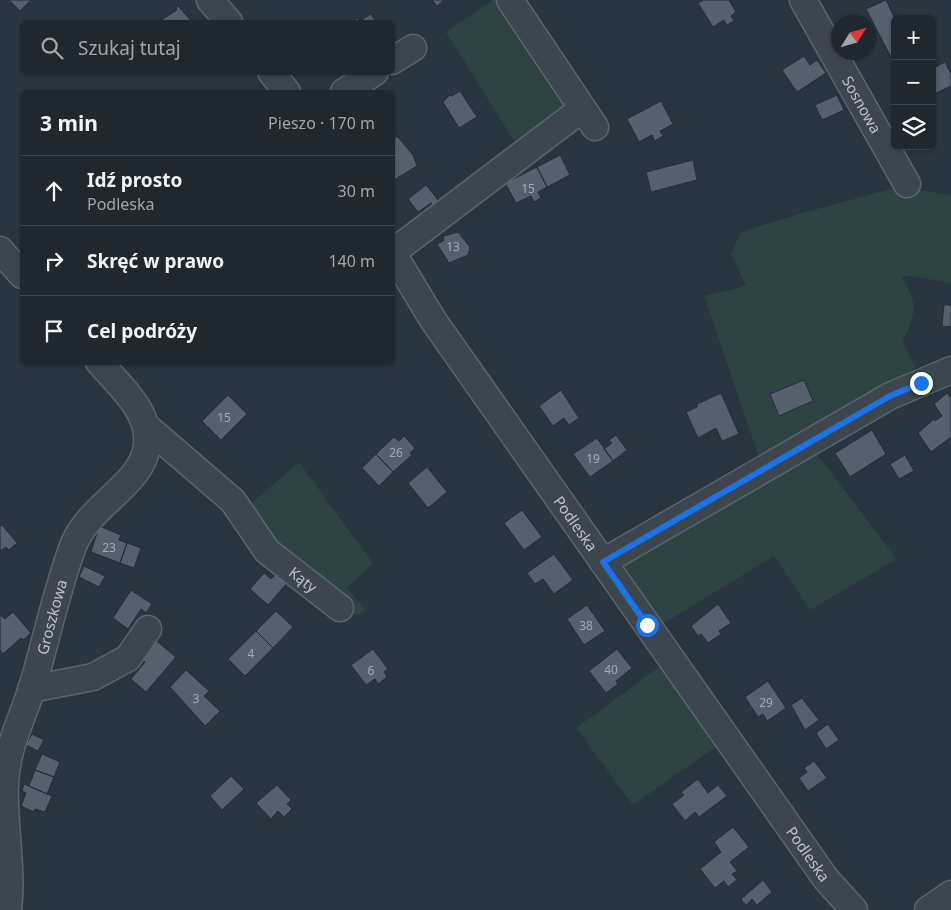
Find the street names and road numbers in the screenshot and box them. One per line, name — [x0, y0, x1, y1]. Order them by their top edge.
street label: Sosnowa — [838, 72, 886, 137]
street label: Podleska — [550, 492, 602, 555]
street label: Kąty — [285, 562, 322, 597]
street label: Groszkowa — [32, 577, 71, 657]
street label: Podleska — [782, 822, 835, 886]

